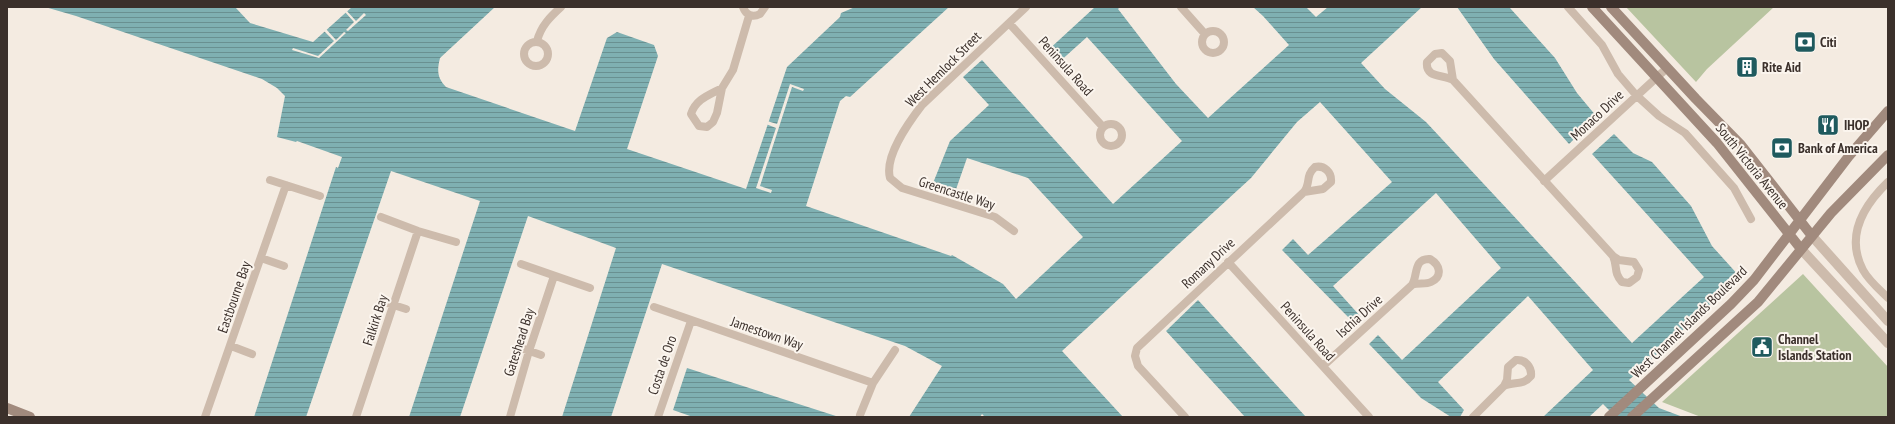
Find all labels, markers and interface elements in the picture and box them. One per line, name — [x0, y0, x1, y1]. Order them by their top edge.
street label: West Hemlock Street — [901, 27, 985, 111]
bank icon: Citi — [1792, 29, 1818, 55]
street label: Peninsula Road — [1035, 33, 1097, 99]
place label: Citi — [1820, 33, 1837, 51]
building icon: Rite Aid — [1734, 54, 1760, 80]
place label: Rite Aid — [1762, 58, 1801, 76]
street label: Monaco Drive — [1567, 86, 1627, 144]
restaurant icon: IHOP — [1815, 112, 1841, 138]
place label: IHOP — [1844, 116, 1870, 134]
street label: South Victoria Avenue — [1712, 119, 1792, 213]
bank icon: Bank of America — [1769, 135, 1795, 161]
place label: Bank of America — [1798, 139, 1878, 157]
street label: Greencastle Way — [917, 172, 998, 214]
street label: Romany Drive — [1178, 234, 1239, 292]
street label: Eastbourne Bay — [213, 258, 255, 335]
street label: West Channel Islands Boulevard — [1627, 262, 1751, 382]
street label: Ischia Drive — [1332, 290, 1386, 341]
street label: Falkirk Bay — [358, 292, 392, 348]
street label: Peninsula Road — [1277, 298, 1339, 364]
street label: Gateshead Bay — [500, 305, 539, 378]
street label: Jamestown Way — [728, 312, 806, 354]
place label: Channel Islands Station — [1778, 330, 1851, 364]
street label: Costa de Oro — [643, 333, 681, 397]
public building icon: Channel Islands Station — [1749, 334, 1775, 360]

